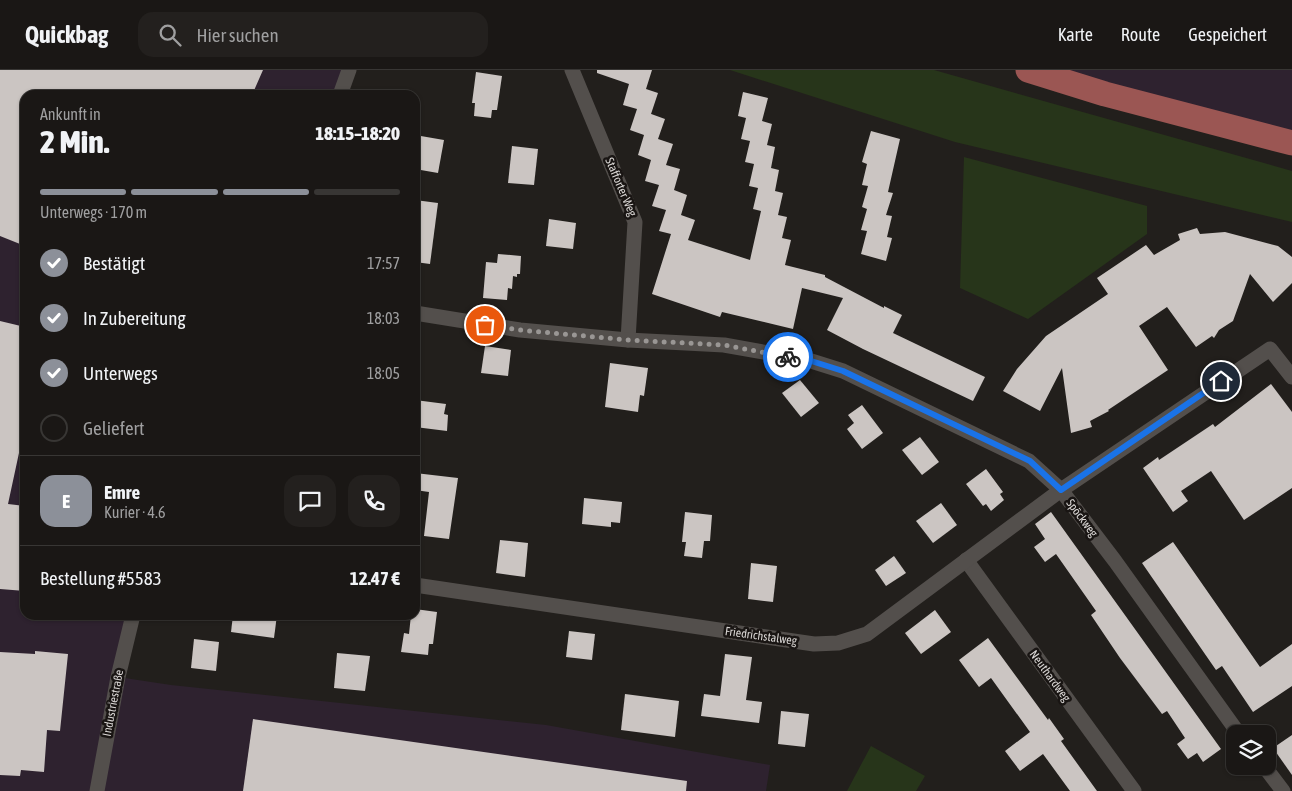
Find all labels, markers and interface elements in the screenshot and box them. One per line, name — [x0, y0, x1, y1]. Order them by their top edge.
search box — [138, 12, 488, 57]
text: Quickbag — [25, 21, 108, 48]
icon: search — [156, 21, 184, 49]
text: Hier suchen — [196, 24, 279, 46]
text: Karte — [1058, 24, 1093, 45]
text: Route — [1121, 24, 1160, 45]
text: Gespeichert — [1188, 24, 1267, 45]
text: Ankunft in — [40, 105, 101, 123]
text: 18:15–18:20 — [315, 122, 400, 144]
text: 2 Min. — [40, 123, 109, 160]
street label: Stafforter Weg — [602, 155, 640, 219]
text: Unterwegs · 170 m — [40, 203, 147, 221]
icon: check — [40, 249, 68, 277]
text: Bestätigt — [83, 252, 145, 274]
text: 17:57 — [367, 254, 400, 272]
icon: check — [40, 304, 68, 332]
pin — [464, 304, 506, 346]
text: In Zubereitung — [83, 307, 186, 329]
text: 18:03 — [367, 309, 400, 327]
icon: bag — [471, 311, 499, 339]
courier — [763, 332, 813, 382]
icon: bike — [774, 343, 802, 371]
icon: check — [40, 359, 68, 387]
pin — [1200, 360, 1242, 402]
text: Unterwegs — [83, 362, 158, 384]
text: 18:05 — [367, 364, 400, 382]
icon: home — [1207, 367, 1235, 395]
text: Geliefert — [83, 417, 144, 439]
button: chat — [284, 475, 336, 527]
button: phone — [348, 475, 400, 527]
text: Emre — [104, 481, 140, 503]
text: E — [62, 490, 70, 512]
street label: Spöckweg — [1063, 496, 1101, 540]
text: Kurier · 4.6 — [104, 503, 166, 521]
text: Bestellung #5583 — [40, 567, 162, 589]
text: 12.47 € — [350, 567, 400, 589]
street label: Friedrichstalweg — [724, 624, 799, 648]
street label: Neuthardweg — [1027, 648, 1074, 705]
street label: Industriestraße — [100, 669, 126, 737]
map controls — [1226, 725, 1276, 775]
button: layers — [1226, 725, 1276, 775]

